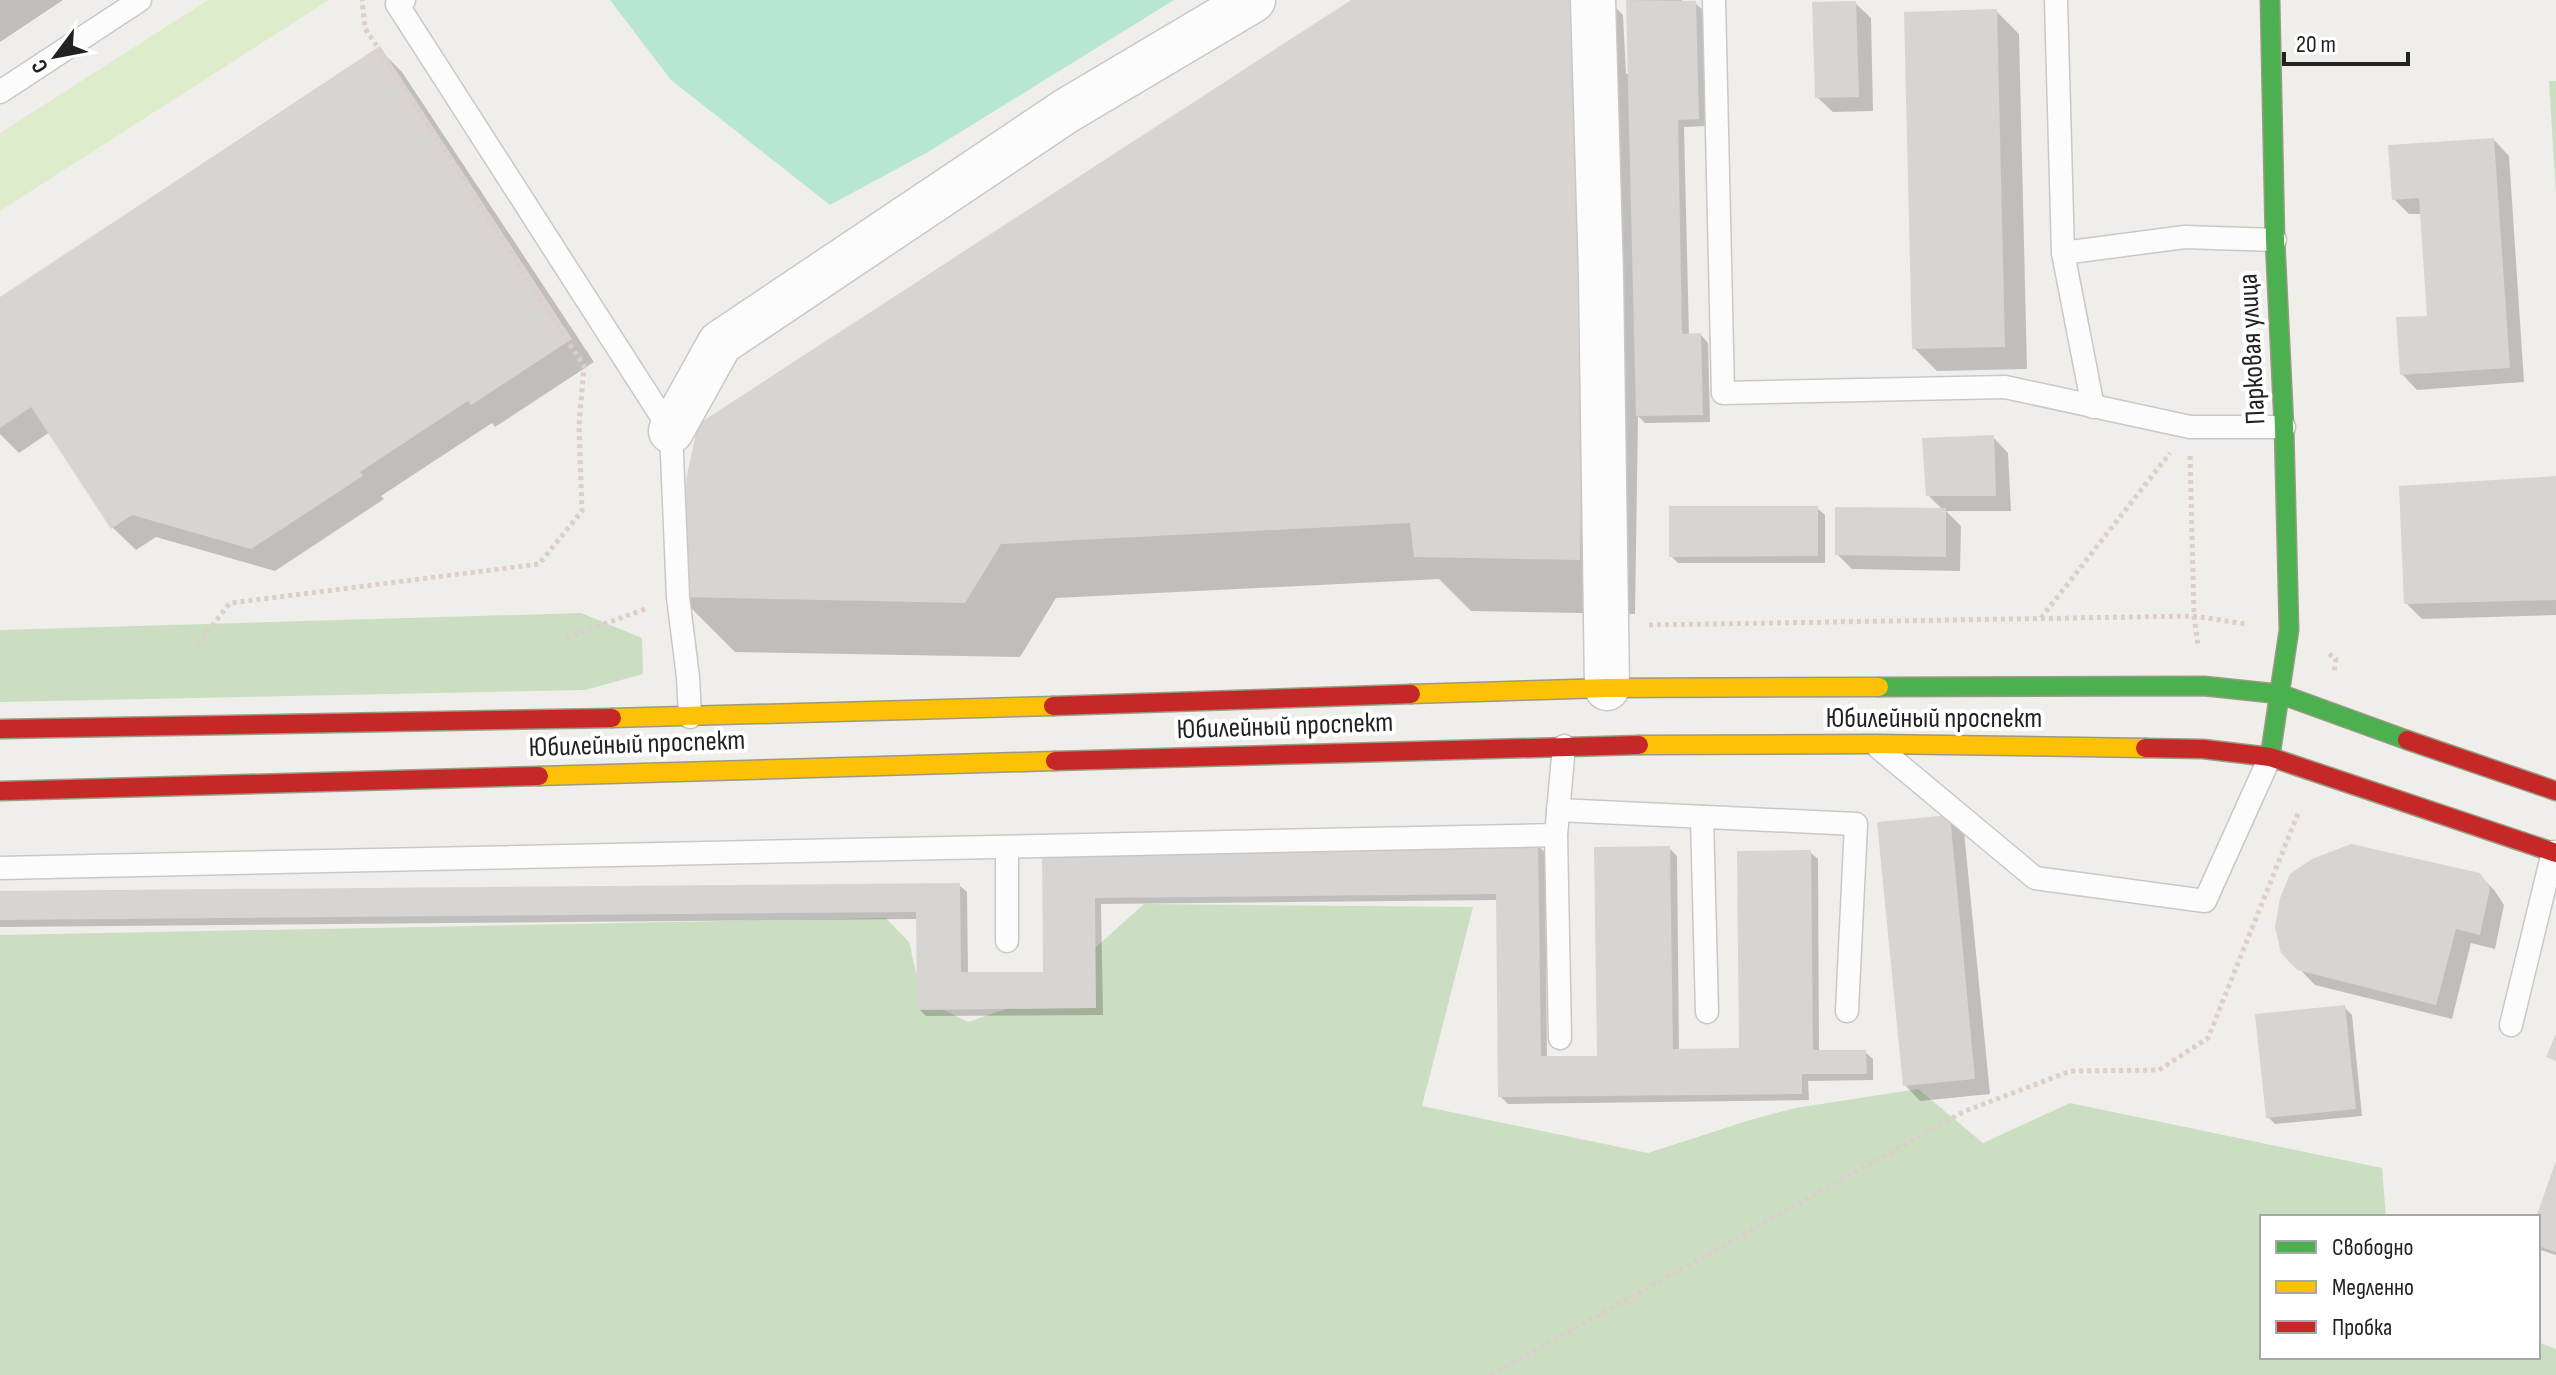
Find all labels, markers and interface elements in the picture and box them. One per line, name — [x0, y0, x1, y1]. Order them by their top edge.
north arrow — [16, 16, 96, 96]
scale bar — [2284, 16, 2408, 66]
text: 20 m — [2296, 30, 2336, 59]
text: С — [26, 54, 55, 78]
street label: Парковая улица — [2232, 273, 2272, 425]
street label: Юбилейный проспект — [1826, 702, 2042, 735]
street label: Юбилейный проспект — [1176, 706, 1394, 746]
street label: Юбилейный проспект — [528, 724, 746, 764]
legend — [2260, 1215, 2540, 1359]
text: Свободно — [2332, 1233, 2413, 1262]
text: Медленно — [2332, 1273, 2414, 1302]
text: Пробка — [2332, 1313, 2392, 1342]

